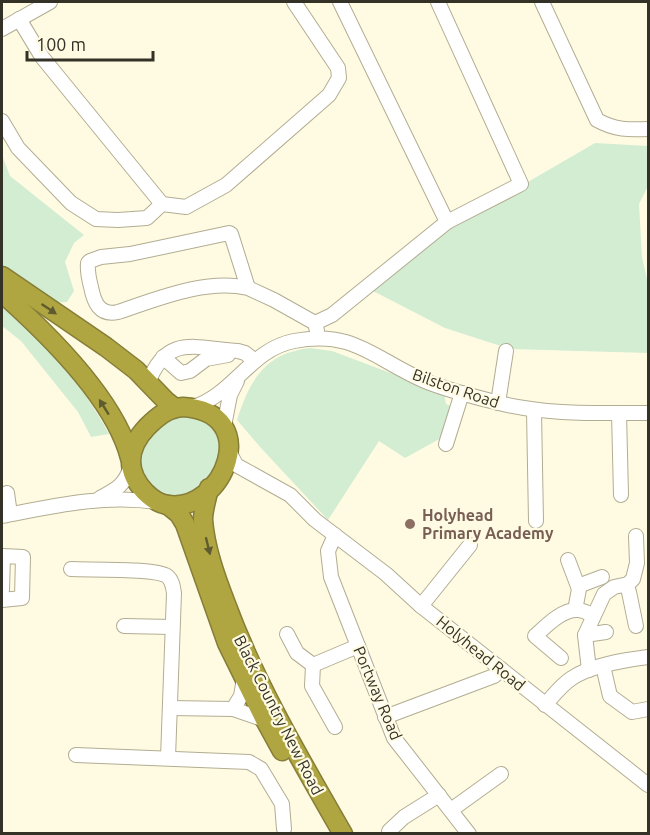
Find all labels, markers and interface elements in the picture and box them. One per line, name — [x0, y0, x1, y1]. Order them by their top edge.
scale bar — [27, 24, 153, 62]
text: 100 m — [36, 34, 86, 54]
one-way arrow — [41, 304, 58, 315]
street label: Bilston Road — [410, 365, 502, 411]
one-way arrow — [99, 398, 110, 415]
place label: Holyhead Primary Academy — [422, 506, 554, 542]
marker: Holyhead Primary Academy — [403, 517, 417, 531]
one-way arrow — [204, 536, 214, 555]
street label: Holyhead Road — [433, 612, 529, 694]
street label: Black Country New Road — [231, 632, 327, 798]
street label: Portway Road — [350, 643, 406, 743]

